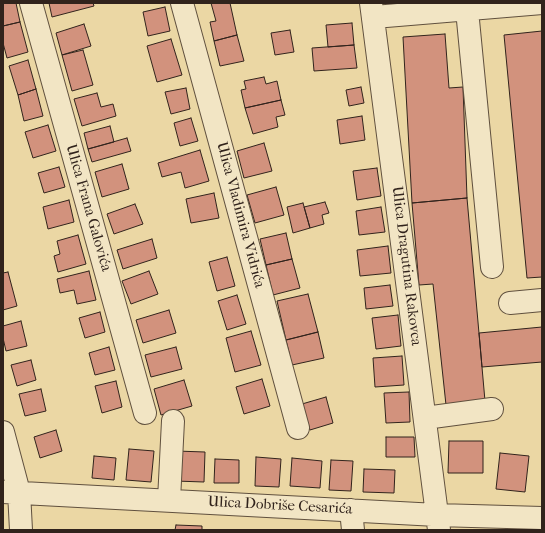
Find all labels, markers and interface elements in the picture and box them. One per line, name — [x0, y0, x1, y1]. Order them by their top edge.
street label: Ulica Vladimira Vidrića — [212, 140, 268, 290]
street label: Ulica Frana Galovića — [61, 142, 115, 274]
street label: Ulica Dragutina Rakovca — [387, 185, 425, 347]
street label: Ulica Dobriše Cesarića — [207, 493, 353, 519]

